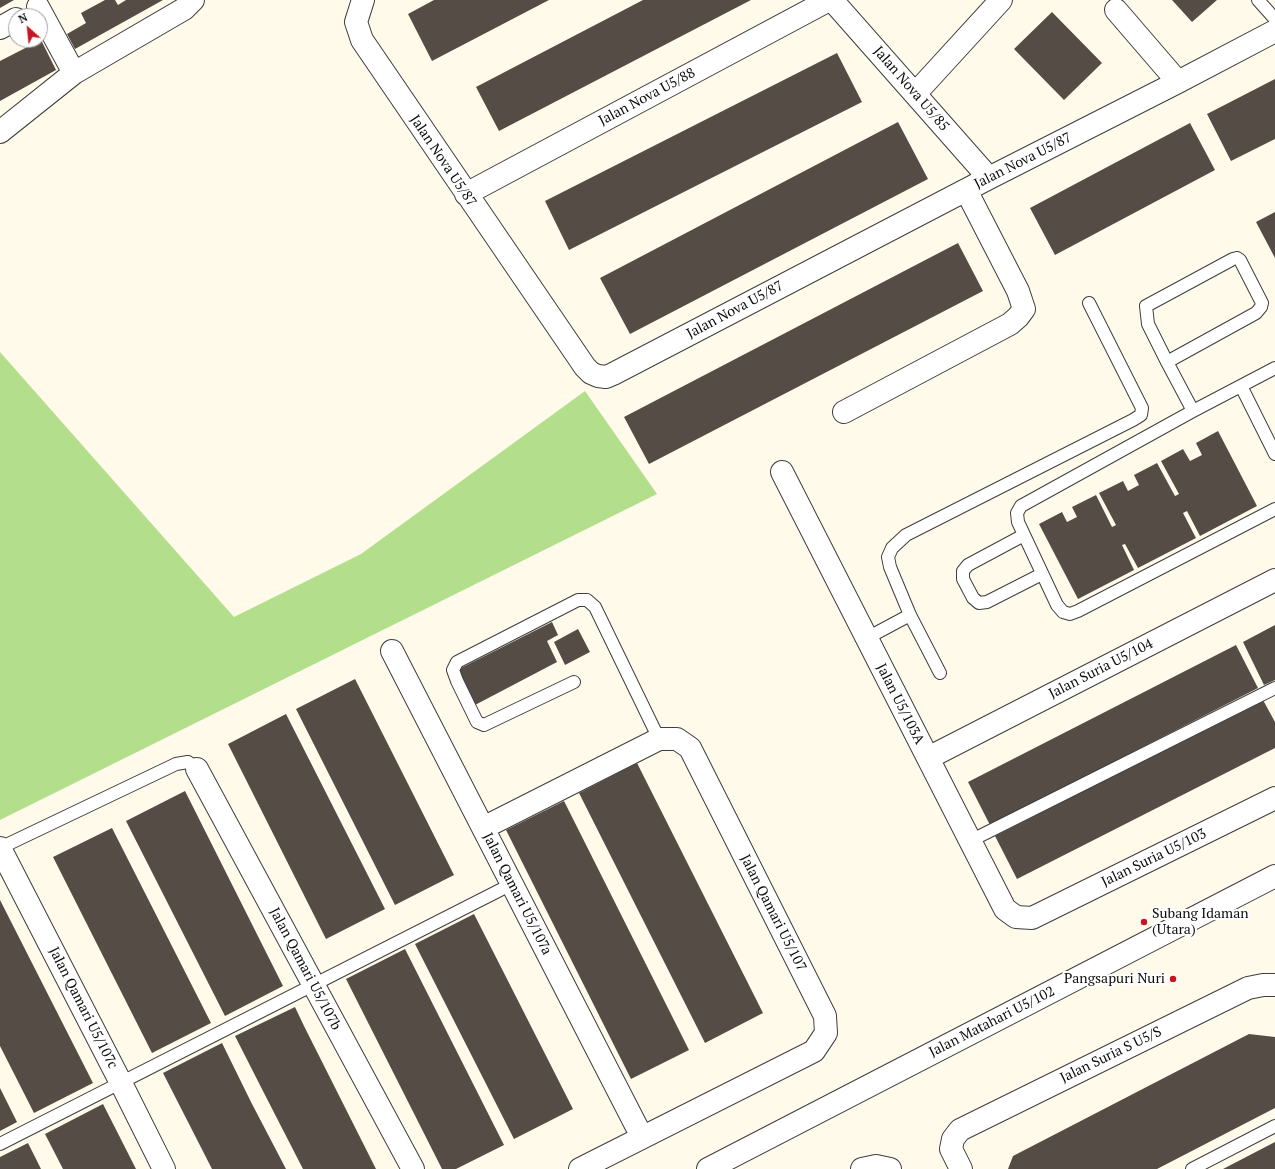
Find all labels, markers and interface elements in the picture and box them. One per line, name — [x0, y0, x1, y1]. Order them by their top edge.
north arrow — [8, 8, 48, 48]
text: N — [16, 10, 30, 26]
street label: Jalan Nova U5/85 — [870, 43, 952, 135]
street label: Jalan Nova U5/88 — [596, 65, 698, 129]
street label: Jalan Nova U5/87 — [406, 112, 480, 210]
street label: Jalan Nova U5/87 — [972, 129, 1074, 193]
street label: Jalan Nova U5/87 — [684, 278, 786, 342]
street label: Jalan Suria U5/104 — [1046, 636, 1156, 702]
street label: Jalan U5/103A — [872, 661, 928, 747]
street label: Jalan Suria U5/103 — [1099, 825, 1209, 891]
street label: Jalan Qamari U5/107a — [479, 830, 555, 958]
street label: Jalan Qamari U5/107 — [736, 852, 810, 974]
street label: Jalan Qamari U5/107b — [266, 905, 344, 1033]
place label: Subang Idaman (Utara) — [1152, 906, 1249, 938]
marker: Subang Idaman (Utara) — [1139, 917, 1149, 927]
street label: Jalan Qamari U5/107c — [45, 944, 121, 1072]
place label: Pangsapuri Nuri — [1064, 971, 1165, 987]
marker: Pangsapuri Nuri — [1168, 974, 1178, 984]
street label: Jalan Matahari U5/102 — [926, 983, 1058, 1061]
street label: Jalan Suria S U5/S — [1058, 1023, 1164, 1087]

